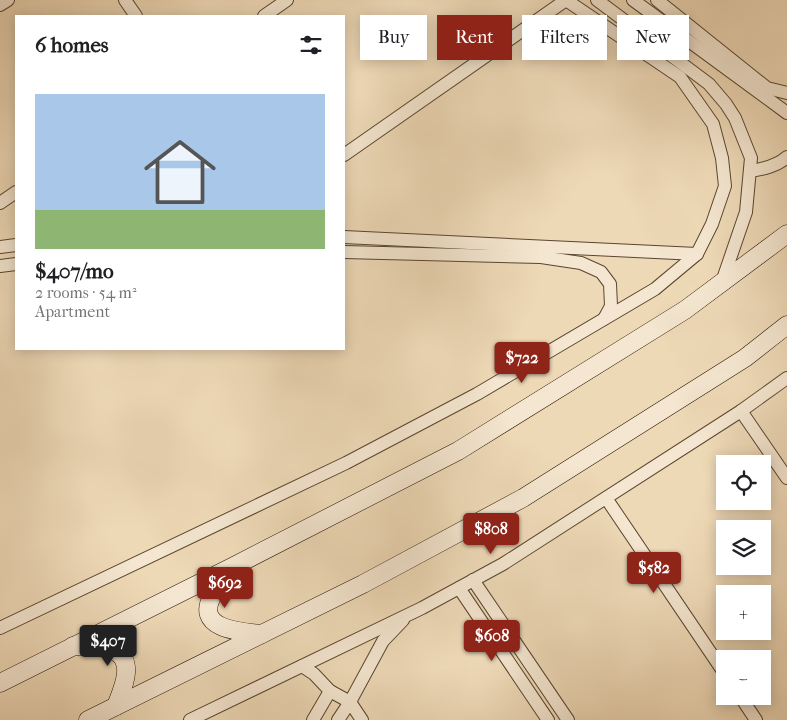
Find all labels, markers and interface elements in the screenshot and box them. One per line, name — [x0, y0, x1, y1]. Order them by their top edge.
chip: Buy — [360, 15, 427, 60]
chip: Rent — [437, 15, 512, 60]
chip: Filters — [522, 15, 607, 60]
chip: New — [617, 15, 689, 60]
icon: filters — [297, 31, 325, 59]
text: 6 homes — [35, 33, 109, 57]
icon: home — [135, 127, 225, 217]
text: $407/mo — [35, 259, 114, 283]
text: 2 rooms · 54 m² — [35, 283, 136, 302]
text: Apartment — [35, 302, 110, 321]
pin: $722 — [492, 342, 552, 384]
text: $722 — [506, 348, 538, 367]
map controls — [716, 455, 771, 705]
button: locate — [716, 455, 771, 510]
pin: $808 — [461, 512, 521, 555]
text: $808 — [474, 519, 508, 538]
button: layers — [716, 520, 771, 575]
pin: $582 — [624, 552, 684, 594]
text: $582 — [638, 558, 670, 577]
pin: $692 — [195, 566, 255, 609]
text: $692 — [208, 573, 242, 592]
button: + — [716, 585, 771, 640]
pin: $608 — [462, 620, 522, 662]
pin: $407 — [78, 624, 138, 667]
text: $608 — [475, 626, 509, 645]
text: $407 — [91, 631, 125, 650]
button: − — [716, 650, 771, 705]

